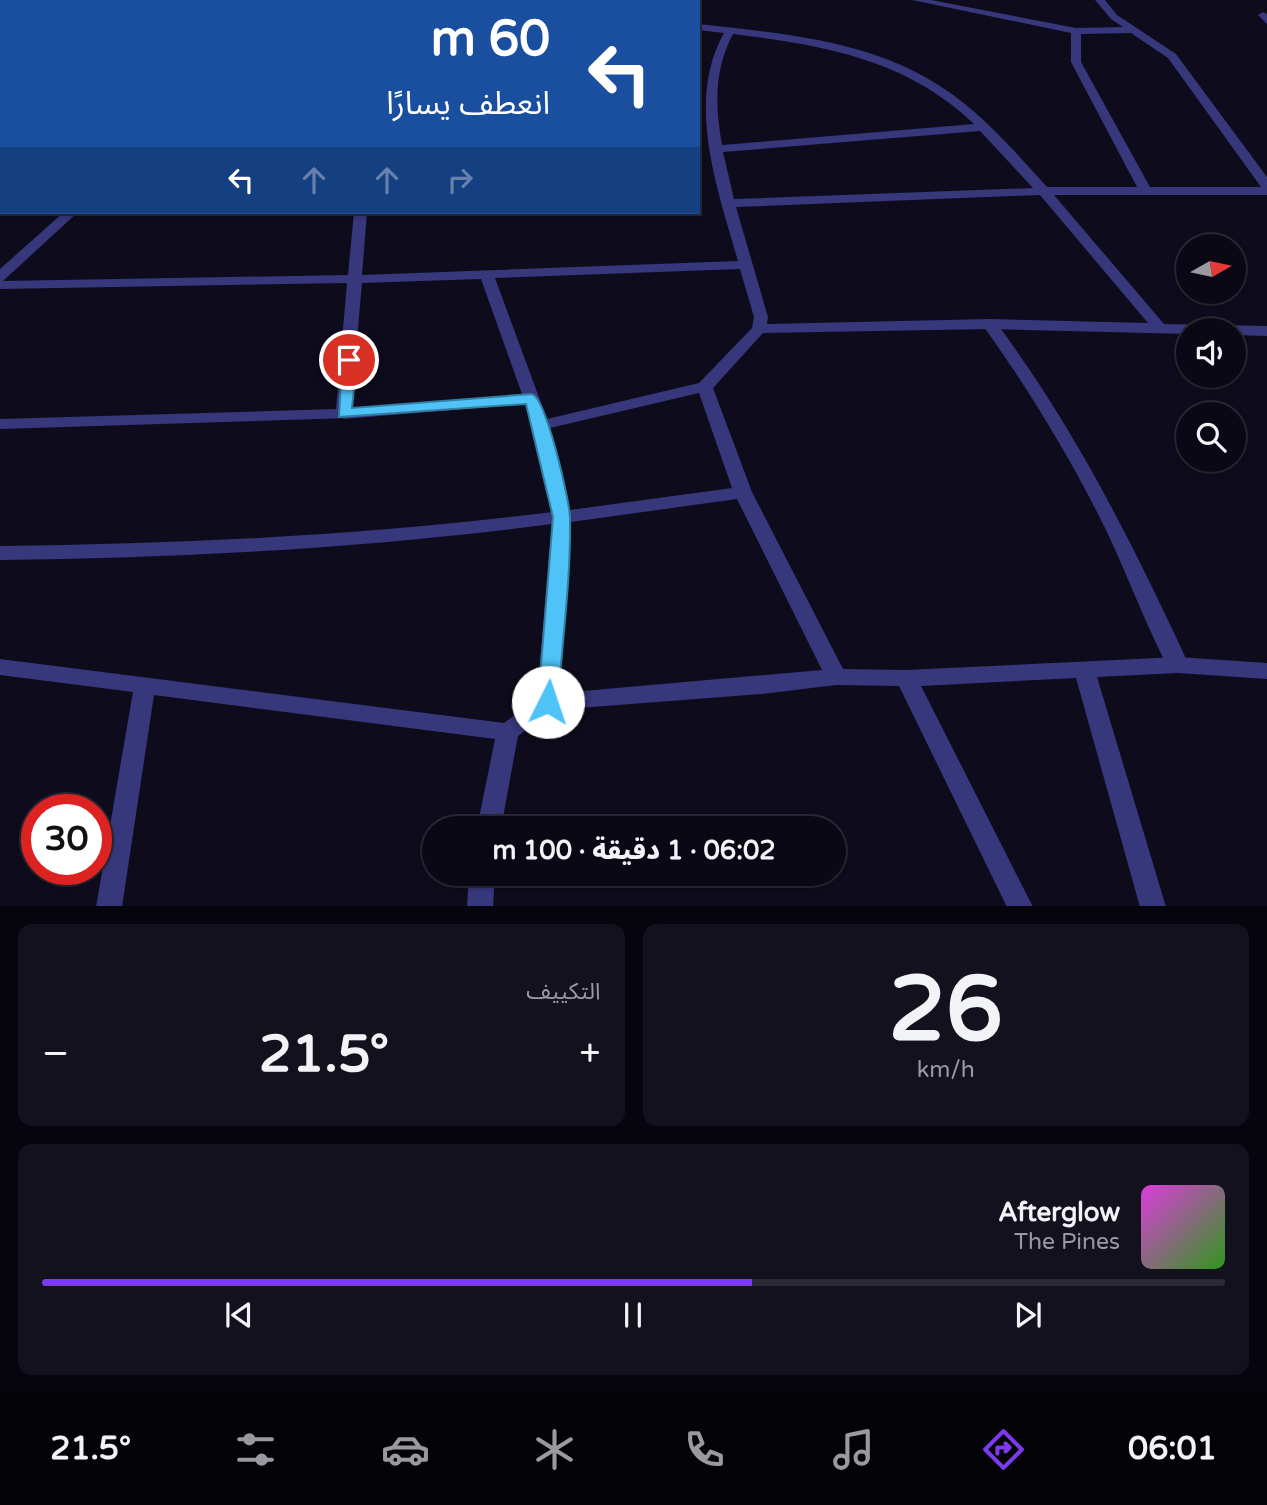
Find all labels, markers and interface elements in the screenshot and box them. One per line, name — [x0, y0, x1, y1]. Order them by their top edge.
text: 60 m — [431, 10, 550, 69]
icon: left — [574, 28, 665, 119]
text: انعطف يسارًا — [386, 85, 550, 123]
icon: left — [222, 161, 260, 199]
icon: ahead — [295, 161, 333, 199]
icon: ahead — [368, 161, 406, 199]
icon: right — [441, 161, 479, 199]
north arrow — [1176, 234, 1246, 304]
map controls — [1176, 234, 1246, 472]
button: sound — [1176, 318, 1246, 388]
pin — [319, 330, 379, 390]
icon: arrive — [330, 341, 368, 379]
button: search — [1176, 402, 1246, 472]
position arrow — [511, 665, 585, 739]
speed limit sign: 30 — [21, 794, 112, 885]
text: 06:02 · 1 دقيقة · 100 m — [492, 835, 776, 866]
text: 26 — [889, 955, 1003, 1065]
text: التكييف — [526, 978, 601, 1006]
text: 21.5° — [259, 1023, 389, 1086]
text: − — [42, 1031, 69, 1077]
text: + — [579, 1031, 601, 1077]
text: km/h — [917, 1056, 975, 1084]
text: Afterglow — [998, 1197, 1120, 1228]
text: The Pines — [1014, 1228, 1120, 1256]
icon: previous — [220, 1296, 258, 1334]
icon: pause — [614, 1296, 652, 1334]
icon: next — [1009, 1296, 1047, 1334]
icon: filters — [231, 1425, 280, 1474]
icon: car — [381, 1425, 430, 1474]
icon: climate — [530, 1425, 579, 1474]
icon: phone — [680, 1425, 729, 1474]
icon: music — [829, 1425, 878, 1474]
icon: directions — [979, 1425, 1028, 1474]
text: 21.5° — [50, 1430, 131, 1468]
text: 06:01 — [1128, 1430, 1217, 1468]

